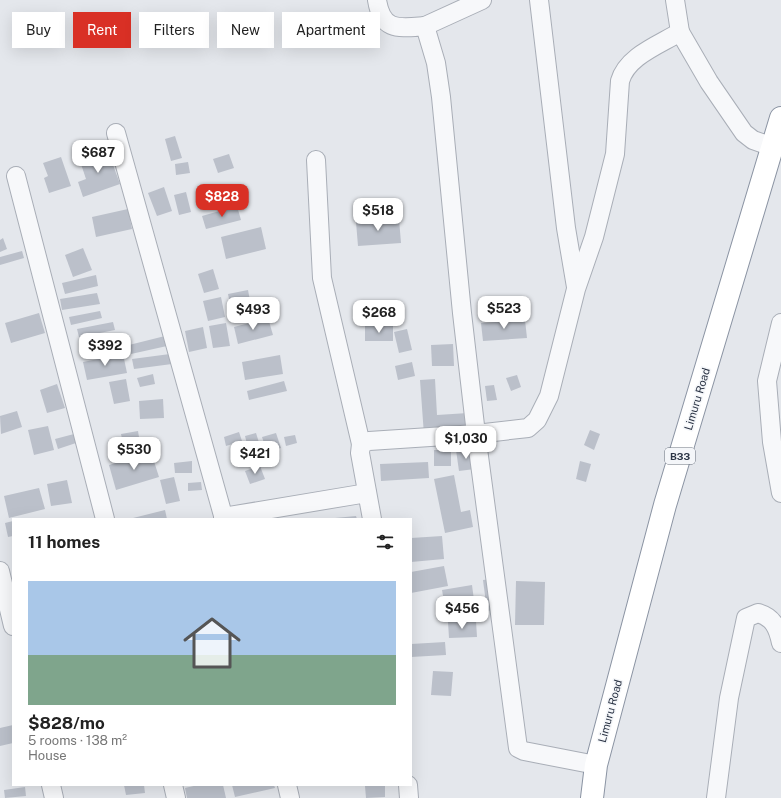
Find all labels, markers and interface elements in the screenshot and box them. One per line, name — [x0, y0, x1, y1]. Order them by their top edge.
chip: Buy — [12, 12, 65, 48]
chip: Rent — [73, 12, 131, 48]
chip: Filters — [139, 12, 209, 48]
chip: New — [217, 12, 274, 48]
chip: Apartment — [282, 12, 380, 48]
pin: $687 — [74, 140, 122, 174]
text: $687 — [81, 145, 115, 160]
pin: $828 — [198, 184, 246, 218]
text: $828 — [205, 189, 239, 204]
pin: $518 — [354, 198, 402, 232]
text: $518 — [362, 203, 394, 218]
pin: $523 — [480, 296, 528, 330]
pin: $493 — [229, 297, 277, 331]
pin: $268 — [355, 300, 403, 334]
text: $523 — [487, 301, 521, 316]
text: $493 — [236, 302, 270, 317]
text: $268 — [362, 305, 396, 320]
pin: $392 — [81, 333, 129, 367]
text: $392 — [88, 338, 122, 353]
street label: Limuru Road — [682, 366, 712, 432]
pin: $1,030 — [433, 426, 499, 460]
text: $1,030 — [444, 431, 488, 446]
pin: $530 — [110, 437, 158, 471]
pin: $421 — [231, 441, 279, 475]
text: $530 — [117, 442, 151, 457]
text: $421 — [239, 446, 271, 461]
road number: B33 — [665, 448, 695, 464]
icon: filters — [374, 531, 396, 553]
text: 11 homes — [28, 532, 100, 552]
pin: $456 — [438, 596, 486, 630]
text: $456 — [445, 601, 479, 616]
icon: home — [176, 607, 248, 679]
street label: Limuru Road — [596, 678, 624, 744]
text: $828/mo — [28, 713, 105, 733]
text: 5 rooms · 138 m² — [28, 733, 127, 748]
text: House — [28, 748, 67, 763]

